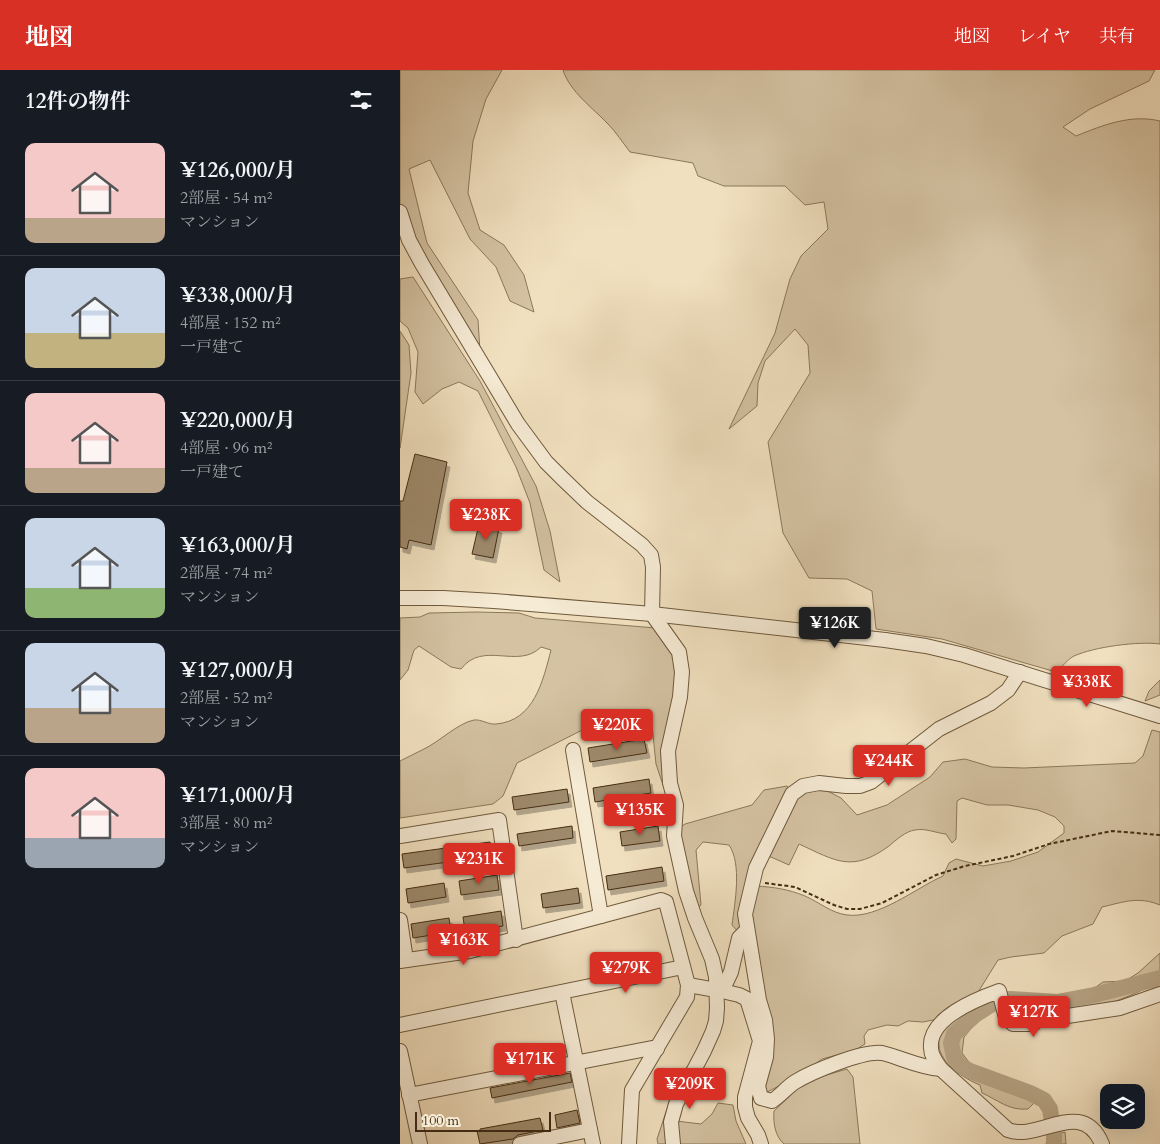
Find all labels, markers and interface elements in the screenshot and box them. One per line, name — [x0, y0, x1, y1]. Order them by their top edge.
text: 地図 — [25, 21, 73, 54]
text: 地図 — [954, 24, 990, 49]
text: レイヤ — [1018, 24, 1071, 49]
text: 共有 — [1099, 24, 1135, 49]
icon: filters — [347, 86, 375, 114]
text: 12件の物件 — [25, 87, 131, 116]
text: ¥126,000/月 — [180, 156, 296, 185]
icon: home — [65, 163, 125, 223]
text: 2部屋 · 54 m² — [180, 187, 272, 209]
text: マンション — [180, 211, 259, 233]
text: ¥338,000/月 — [180, 281, 296, 310]
icon: home — [65, 288, 125, 348]
text: 4部屋 · 152 m² — [180, 312, 281, 334]
text: 一戸建て — [180, 336, 244, 358]
text: ¥220,000/月 — [180, 406, 296, 435]
icon: home — [65, 413, 125, 473]
text: 4部屋 · 96 m² — [180, 437, 272, 459]
text: 一戸建て — [180, 461, 244, 483]
pin: ¥238K — [451, 498, 521, 541]
text: ¥238K — [461, 504, 511, 526]
text: ¥163,000/月 — [180, 531, 296, 560]
icon: home — [65, 538, 125, 598]
text: 2部屋 · 74 m² — [180, 562, 272, 584]
text: マンション — [180, 586, 259, 608]
pin: ¥126K — [800, 606, 870, 649]
text: ¥126K — [810, 612, 860, 634]
text: ¥127,000/月 — [180, 656, 296, 685]
icon: home — [65, 663, 125, 723]
pin: ¥338K — [1052, 666, 1122, 708]
text: ¥338K — [1062, 671, 1112, 693]
text: 2部屋 · 52 m² — [180, 687, 272, 709]
pin: ¥220K — [582, 708, 652, 751]
text: マンション — [180, 711, 259, 733]
text: ¥220K — [592, 714, 642, 736]
pin: ¥244K — [854, 744, 924, 787]
text: ¥244K — [864, 750, 914, 772]
text: ¥171,000/月 — [180, 781, 296, 810]
icon: home — [65, 788, 125, 848]
pin: ¥135K — [605, 794, 675, 836]
text: ¥135K — [615, 799, 665, 821]
text: 3部屋 · 80 m² — [180, 812, 272, 834]
text: マンション — [180, 836, 259, 858]
pin: ¥231K — [444, 842, 514, 885]
text: ¥231K — [454, 848, 504, 870]
pin: ¥163K — [429, 924, 499, 966]
text: ¥163K — [439, 929, 489, 951]
pin: ¥279K — [591, 952, 661, 994]
text: ¥279K — [601, 957, 651, 979]
pin: ¥127K — [999, 996, 1069, 1038]
text: ¥127K — [1009, 1001, 1059, 1023]
pin: ¥171K — [495, 1042, 565, 1085]
text: ¥171K — [505, 1048, 555, 1070]
pin: ¥209K — [655, 1068, 725, 1110]
text: ¥209K — [665, 1073, 715, 1095]
map controls — [1100, 1084, 1145, 1129]
button: layers — [1100, 1084, 1145, 1129]
scale bar — [415, 1109, 551, 1132]
text: 100 m — [422, 1111, 459, 1130]

